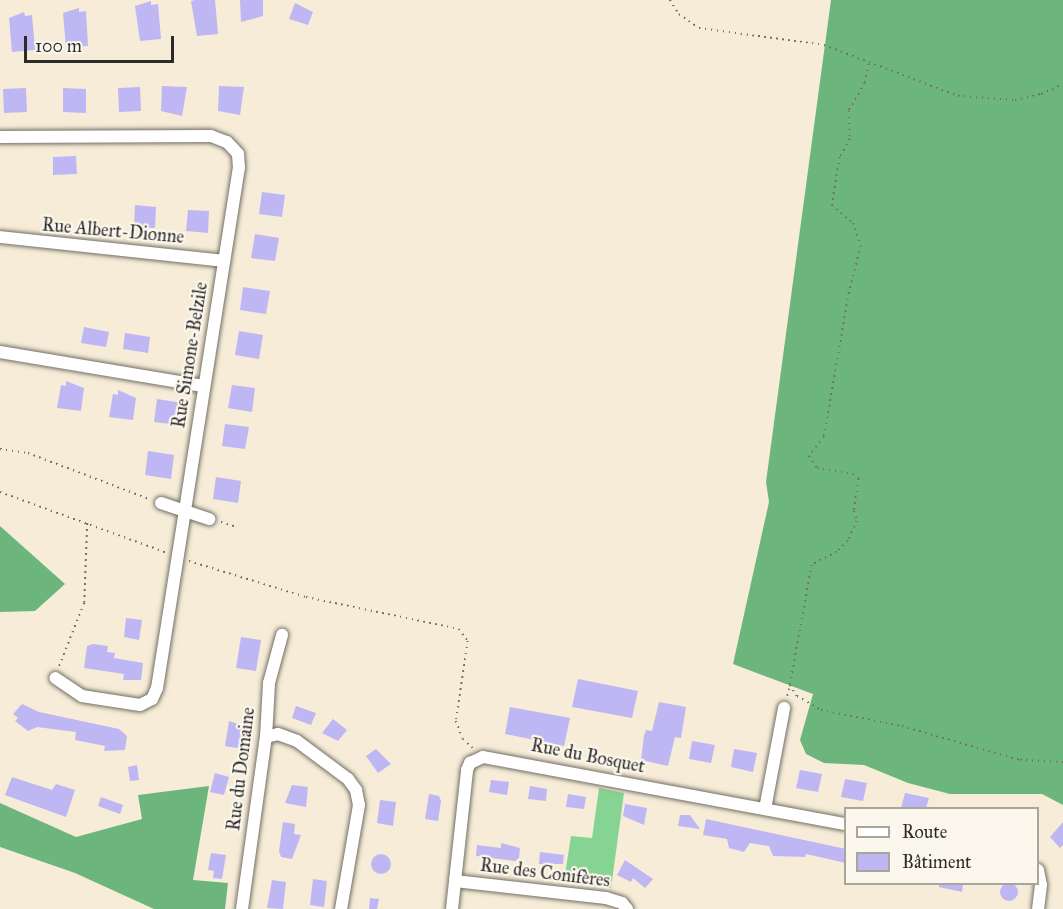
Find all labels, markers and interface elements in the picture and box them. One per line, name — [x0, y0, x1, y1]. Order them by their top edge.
scale bar — [27, 24, 177, 62]
text: 100 m — [35, 35, 82, 57]
street label: Rue Albert-Dionne — [41, 214, 185, 248]
street label: Rue Simone-Belzile — [168, 280, 212, 430]
street label: Rue du Domaine — [223, 706, 259, 832]
street label: Rue du Bosquet — [529, 734, 647, 778]
legend — [844, 807, 1039, 885]
text: Route — [902, 821, 947, 843]
text: Bâtiment — [902, 851, 971, 873]
street label: Rue des Conifères — [479, 854, 611, 892]

